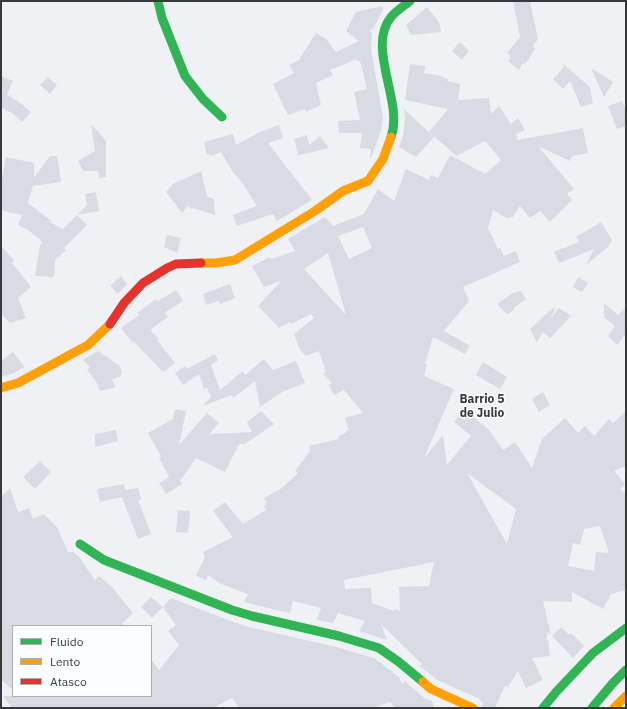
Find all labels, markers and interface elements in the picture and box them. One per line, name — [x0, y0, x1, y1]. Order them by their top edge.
district label: Barrio 5 de Julio — [460, 393, 504, 421]
legend — [12, 625, 152, 697]
text: Fluido — [50, 634, 83, 649]
text: Lento — [50, 654, 80, 669]
text: Atasco — [50, 674, 87, 689]

